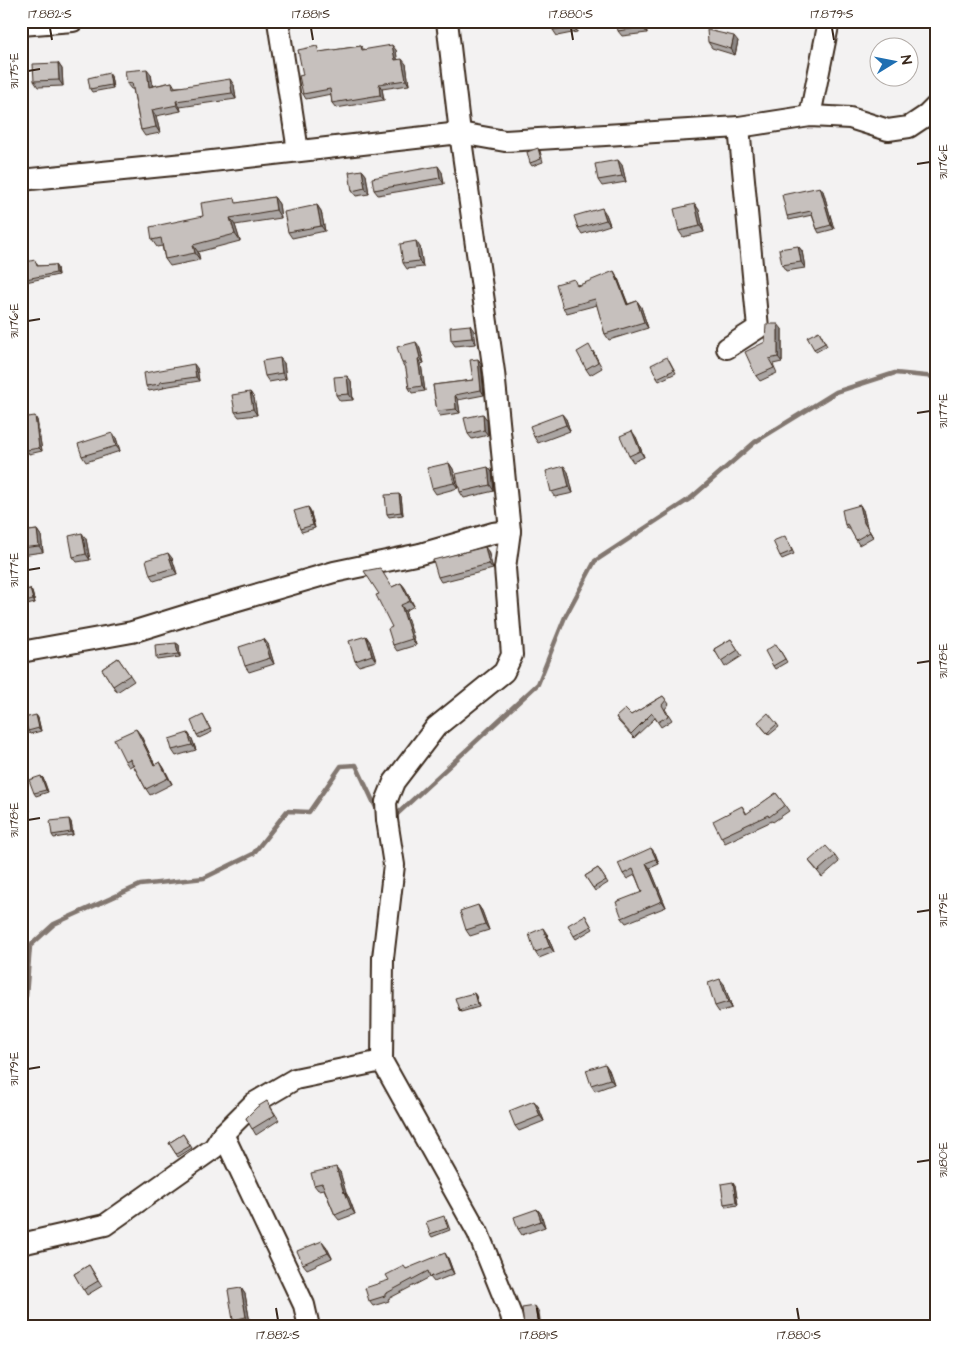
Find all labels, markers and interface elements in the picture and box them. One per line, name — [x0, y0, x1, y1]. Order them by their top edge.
text: 17.882°S — [28, 6, 72, 23]
text: 17.881°S — [292, 6, 330, 23]
text: 17.880°S — [549, 6, 593, 23]
text: 17.879°S — [811, 6, 854, 23]
north arrow — [870, 38, 920, 88]
text: 31.175°E — [6, 53, 23, 89]
text: N — [895, 54, 916, 66]
text: 31.176°E — [935, 144, 952, 180]
text: 31.176°E — [6, 303, 23, 339]
text: 31.177°E — [935, 393, 952, 429]
text: 31.177°E — [6, 552, 23, 588]
text: 31.178°E — [935, 643, 952, 679]
text: 31.178°E — [6, 802, 23, 838]
text: 31.179°E — [935, 893, 952, 927]
text: 31.179°E — [6, 1052, 23, 1086]
text: 31.180°E — [935, 1142, 952, 1178]
text: 17.882°S — [256, 1327, 300, 1344]
text: 17.881°S — [520, 1327, 558, 1344]
text: 17.880°S — [777, 1327, 821, 1344]

